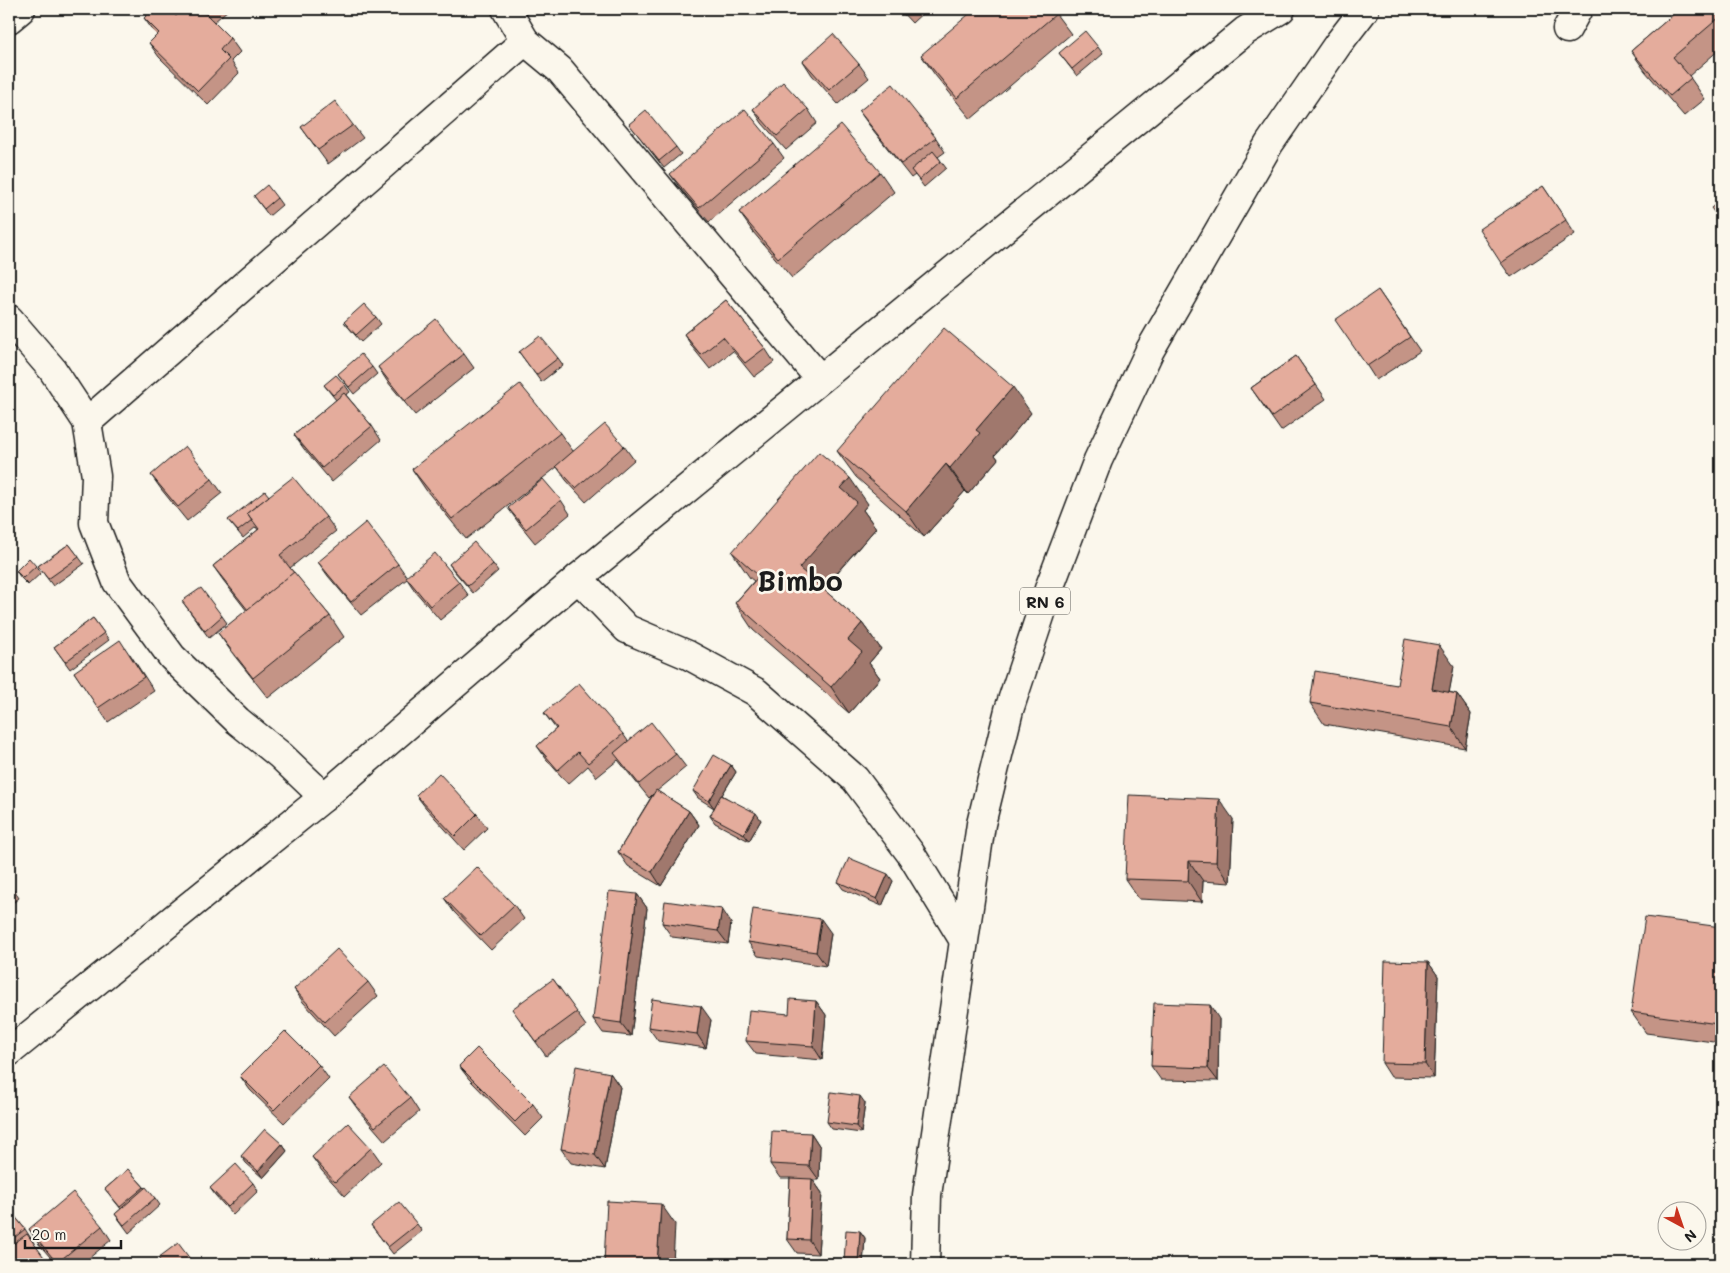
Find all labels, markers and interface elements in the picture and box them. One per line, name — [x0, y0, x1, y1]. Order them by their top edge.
district label: Bimbo — [757, 562, 843, 598]
road number: RN 6 — [1020, 588, 1070, 614]
north arrow — [1658, 1200, 1708, 1250]
scale bar — [25, 1218, 121, 1250]
text: 20 m — [32, 1224, 66, 1244]
text: N — [1680, 1226, 1701, 1247]

